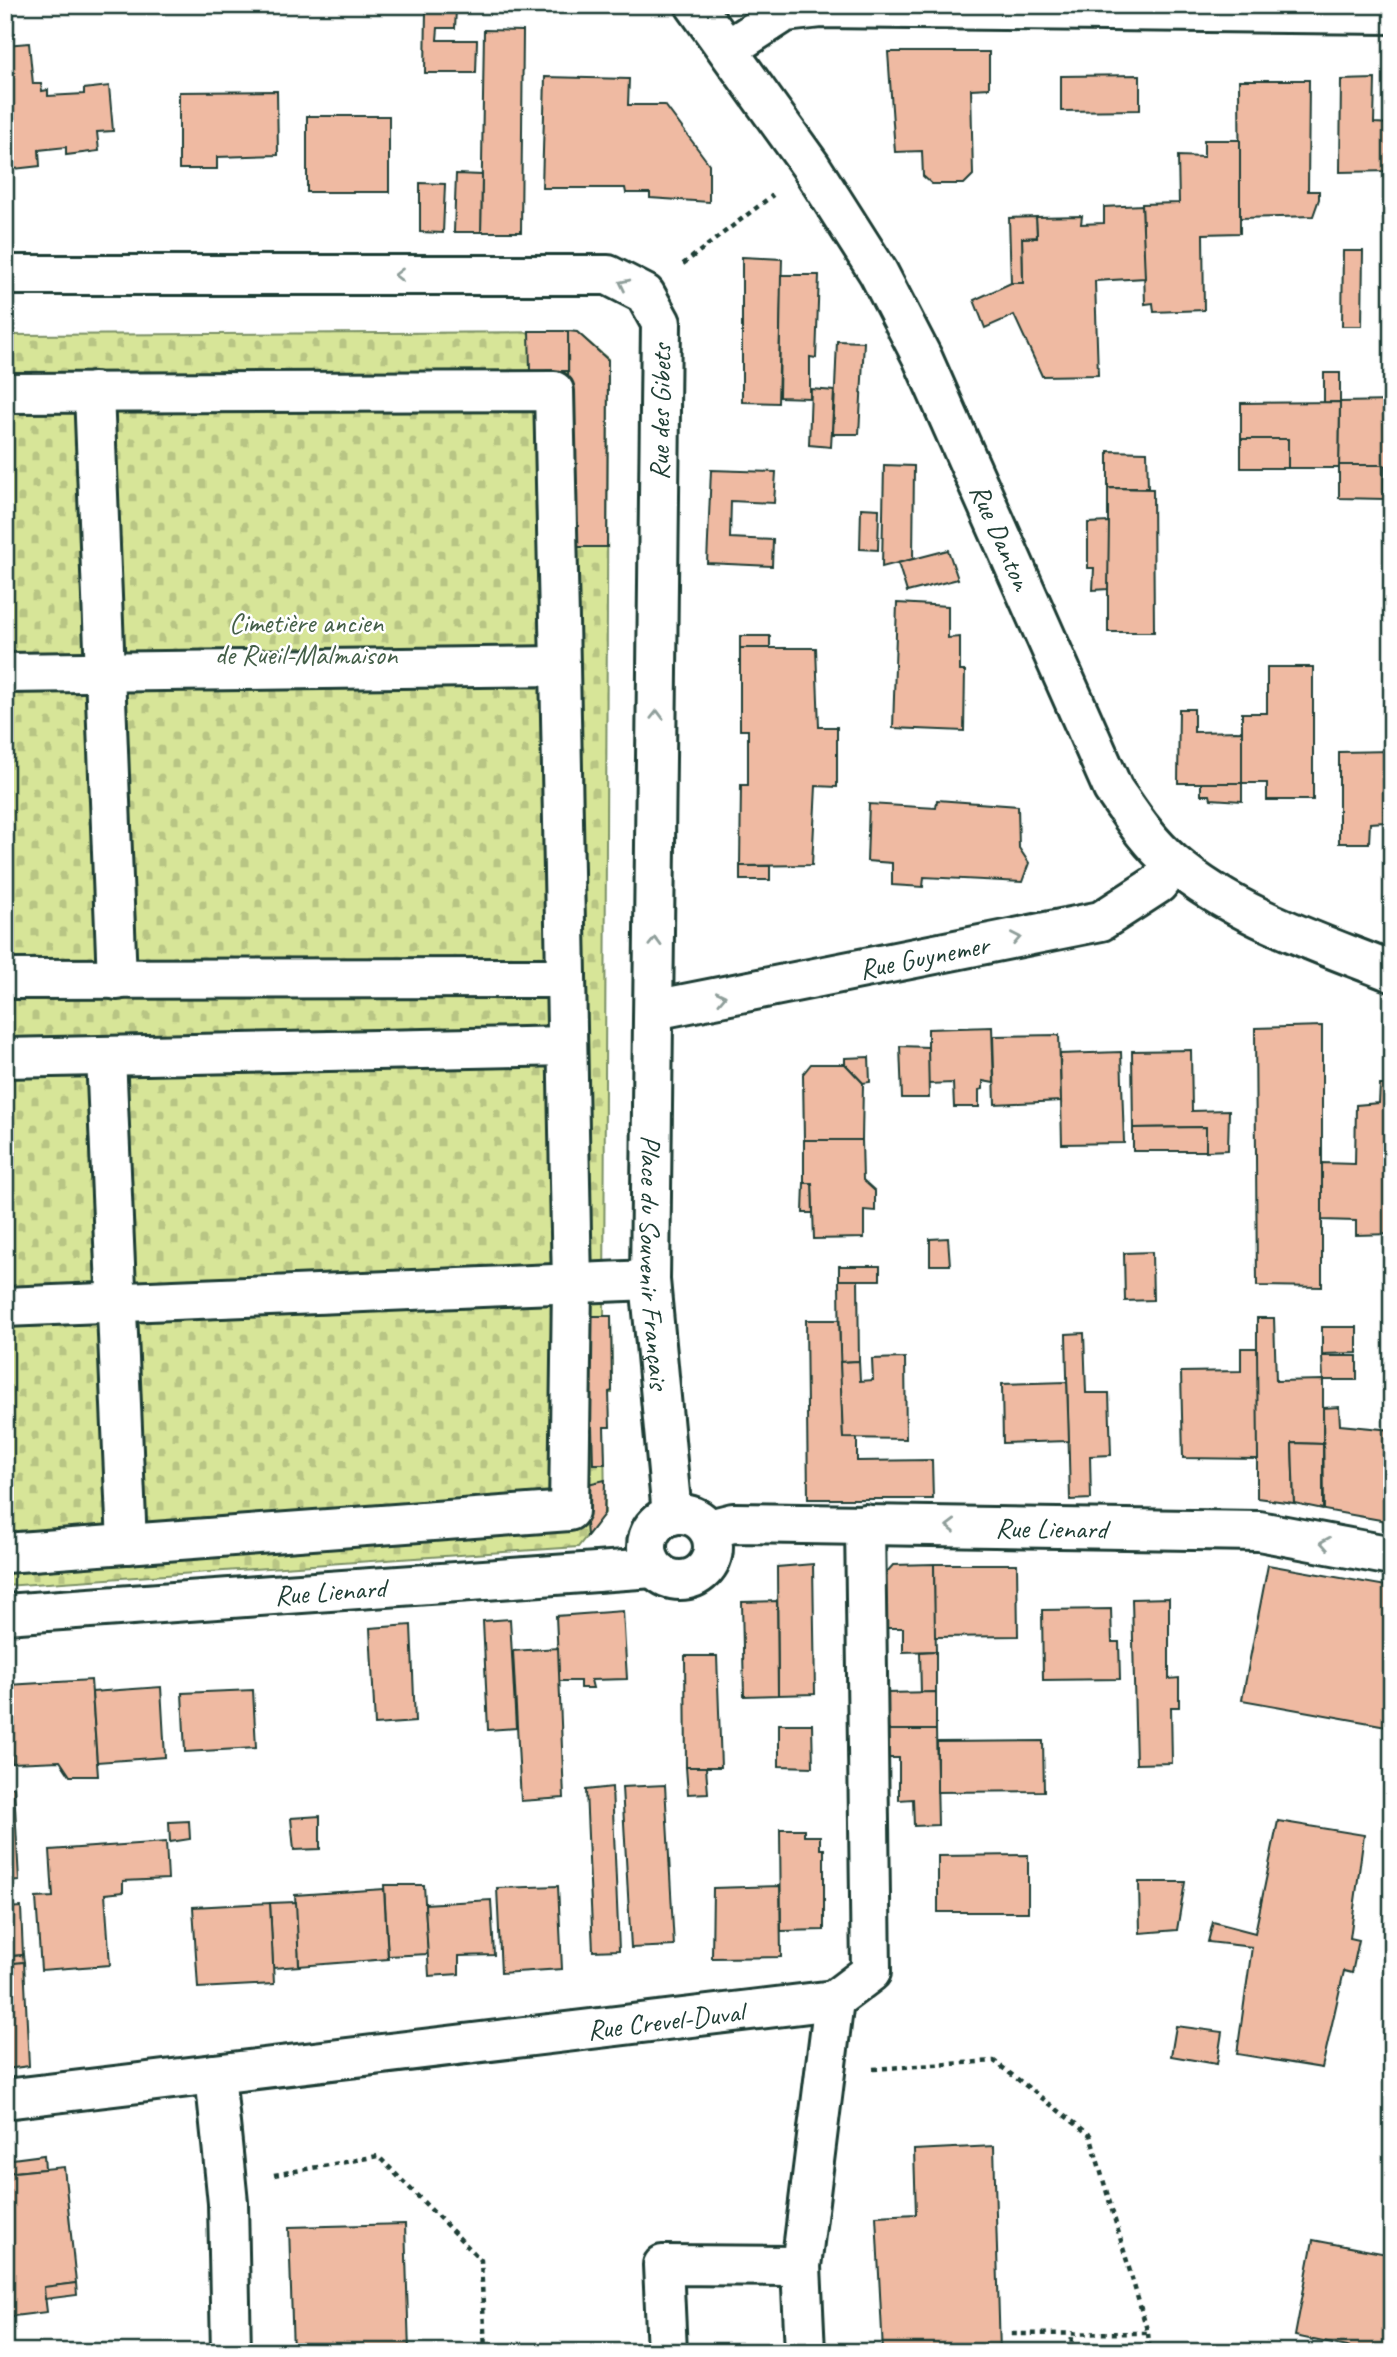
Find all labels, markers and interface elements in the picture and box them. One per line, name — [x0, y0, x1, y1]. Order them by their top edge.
one-way arrow — [393, 267, 403, 283]
one-way arrow — [619, 278, 631, 292]
street label: Rue des Gibets — [641, 341, 679, 480]
street label: Rue Danton — [963, 478, 1041, 596]
park label: Cimetière ancien de Rueil-Malmaison — [215, 605, 399, 672]
one-way arrow — [649, 709, 665, 719]
street label: Rue Guynemer — [856, 926, 994, 986]
one-way arrow — [1010, 931, 1022, 946]
one-way arrow — [647, 936, 663, 947]
one-way arrow — [715, 990, 727, 1005]
street label: Place du Souvenir Français — [632, 1135, 678, 1393]
street label: Rue Lienard — [995, 1509, 1111, 1546]
one-way arrow — [946, 1518, 957, 1533]
one-way arrow — [1319, 1537, 1331, 1552]
street label: Rue Lienard — [273, 1569, 391, 1612]
street label: Rue Crevel-Duval — [585, 1993, 751, 2047]

